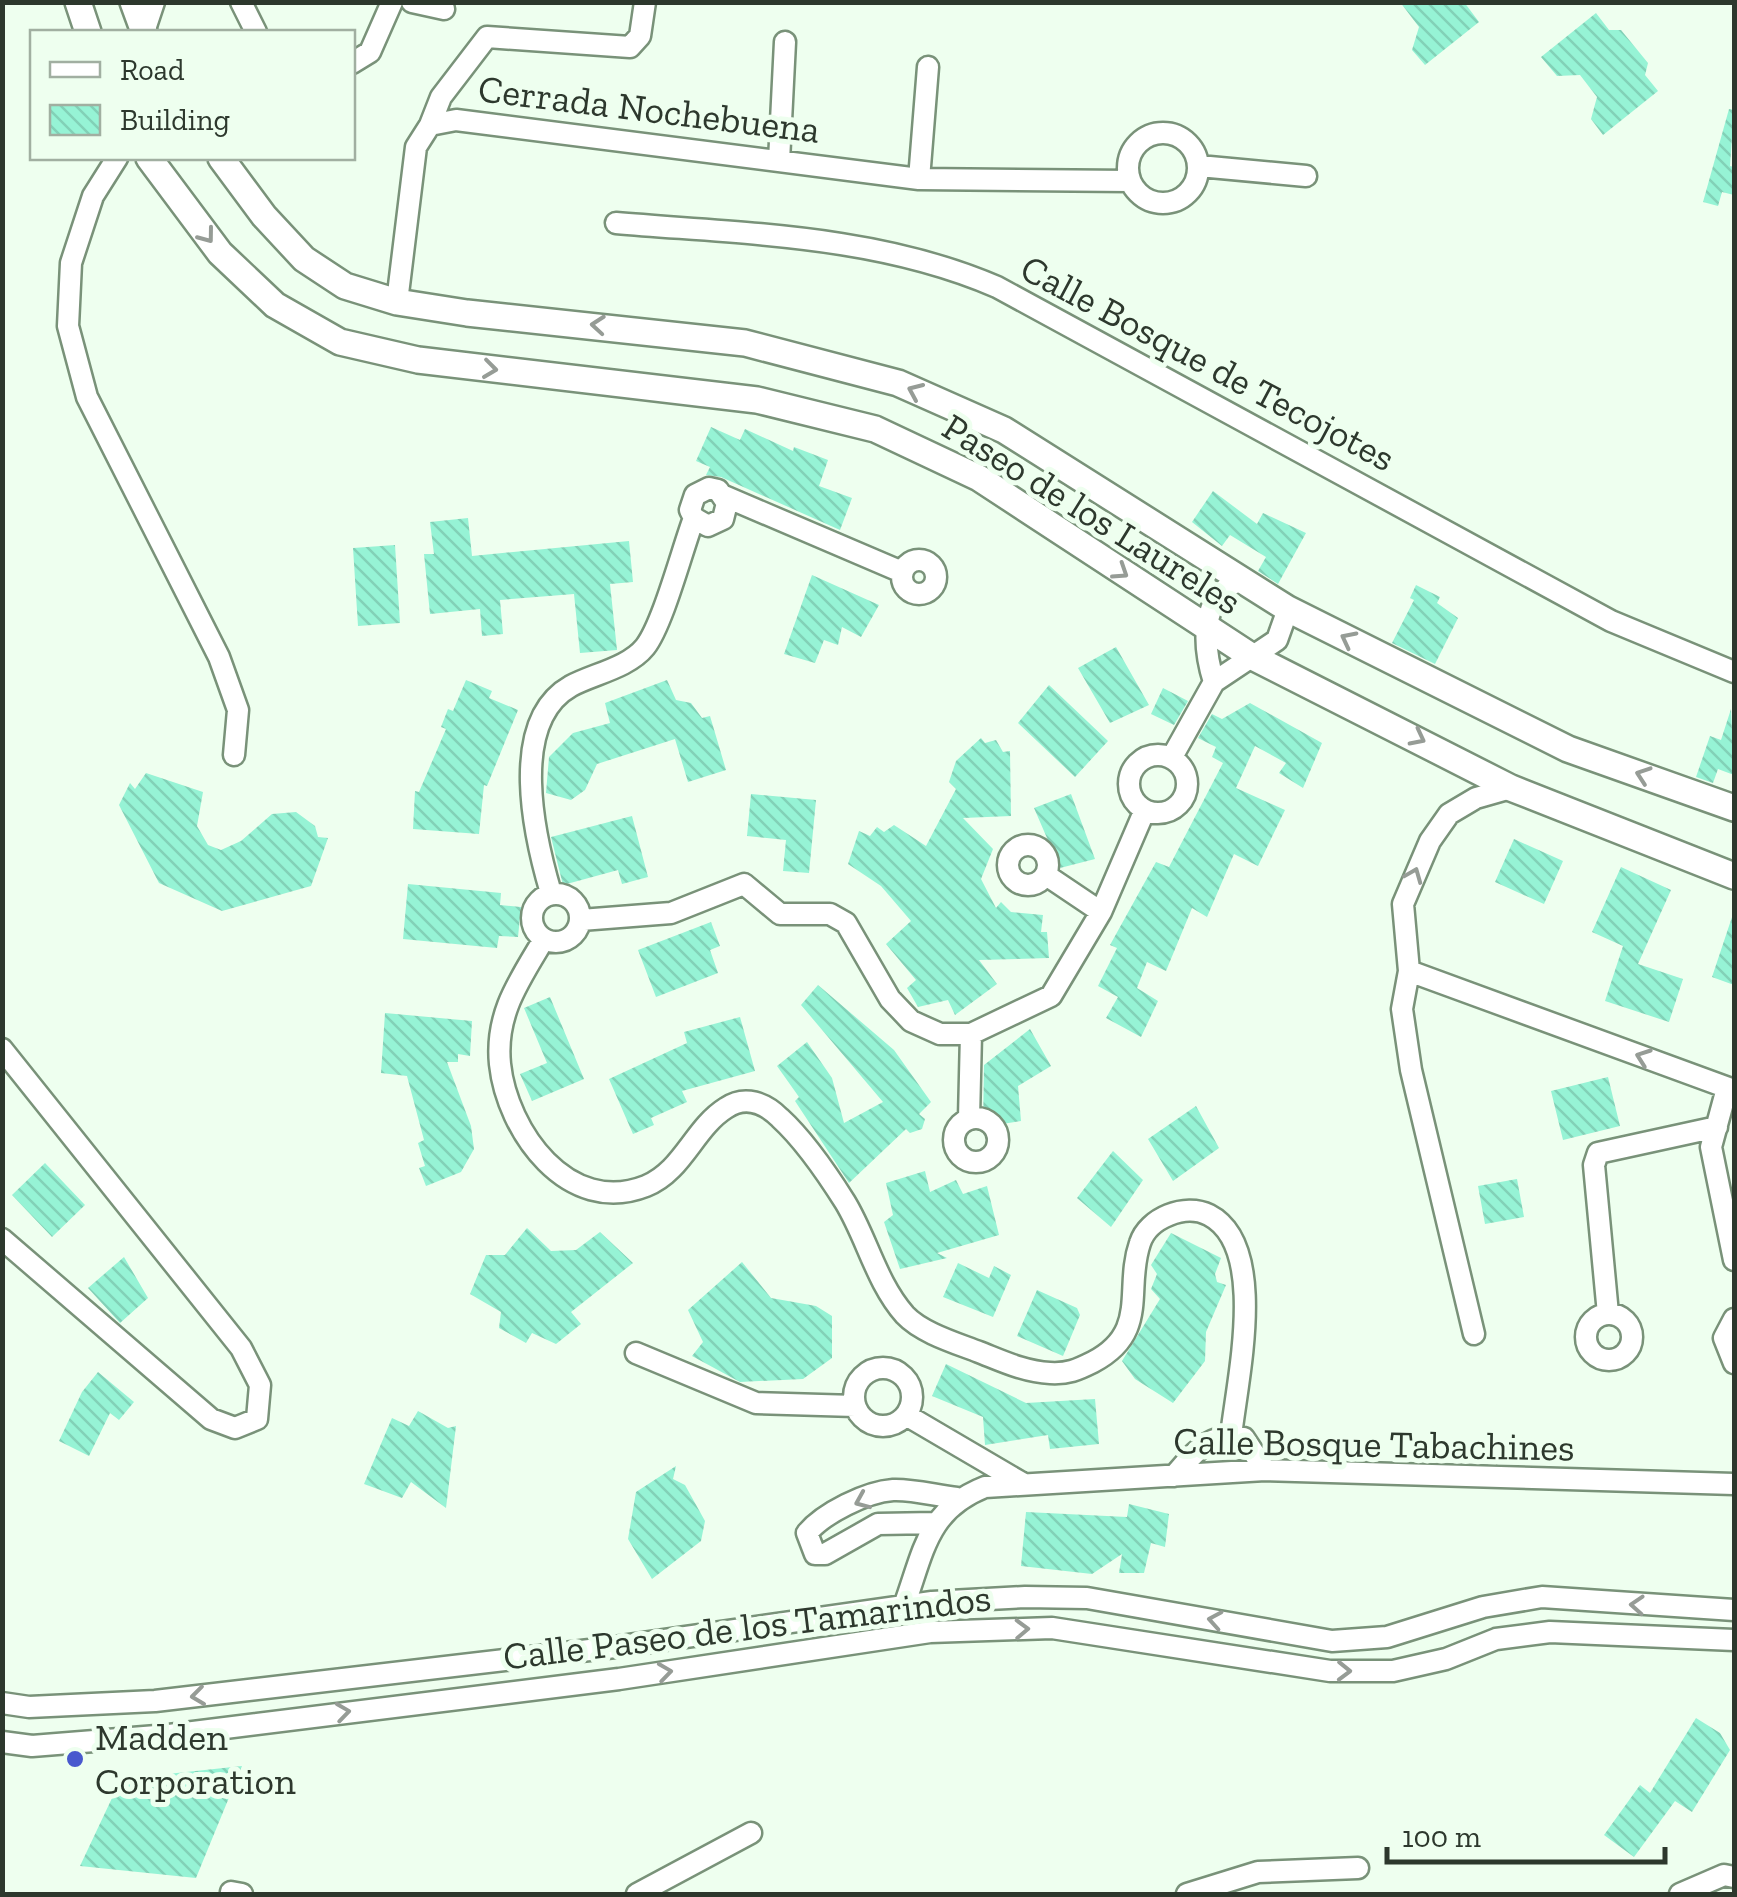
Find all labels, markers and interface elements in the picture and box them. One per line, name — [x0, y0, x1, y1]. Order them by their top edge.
legend — [30, 30, 355, 160]
text: Road — [120, 52, 185, 88]
street label: Cerrada Nochebuena — [476, 65, 822, 153]
text: Building — [120, 102, 230, 138]
one-way arrow — [195, 225, 212, 243]
street label: Calle Bosque de Tecojotes — [1013, 245, 1403, 481]
one-way arrow — [590, 314, 606, 336]
one-way arrow — [482, 358, 498, 379]
one-way arrow — [907, 383, 925, 403]
street label: Paseo de los Laureles — [934, 403, 1250, 625]
one-way arrow — [1110, 559, 1128, 578]
one-way arrow — [1340, 632, 1358, 652]
one-way arrow — [1408, 726, 1426, 745]
one-way arrow — [1635, 767, 1652, 787]
one-way arrow — [1403, 868, 1423, 885]
one-way arrow — [1635, 1048, 1652, 1069]
street label: Calle Bosque Tabachines — [1173, 1418, 1575, 1470]
one-way arrow — [854, 1489, 872, 1509]
street label: Calle Paseo de los Tamarindos — [501, 1574, 993, 1680]
one-way arrow — [1629, 1594, 1645, 1616]
one-way arrow — [1207, 1610, 1223, 1631]
one-way arrow — [1015, 1619, 1031, 1640]
one-way arrow — [1336, 1660, 1352, 1681]
one-way arrow — [657, 1662, 673, 1683]
one-way arrow — [190, 1685, 206, 1706]
one-way arrow — [334, 1703, 351, 1724]
place label: Madden Corporation — [95, 1714, 296, 1804]
marker: Madden Corporation — [64, 1748, 86, 1770]
scale bar — [1387, 1802, 1664, 1864]
text: 100 m — [1402, 1819, 1481, 1855]

